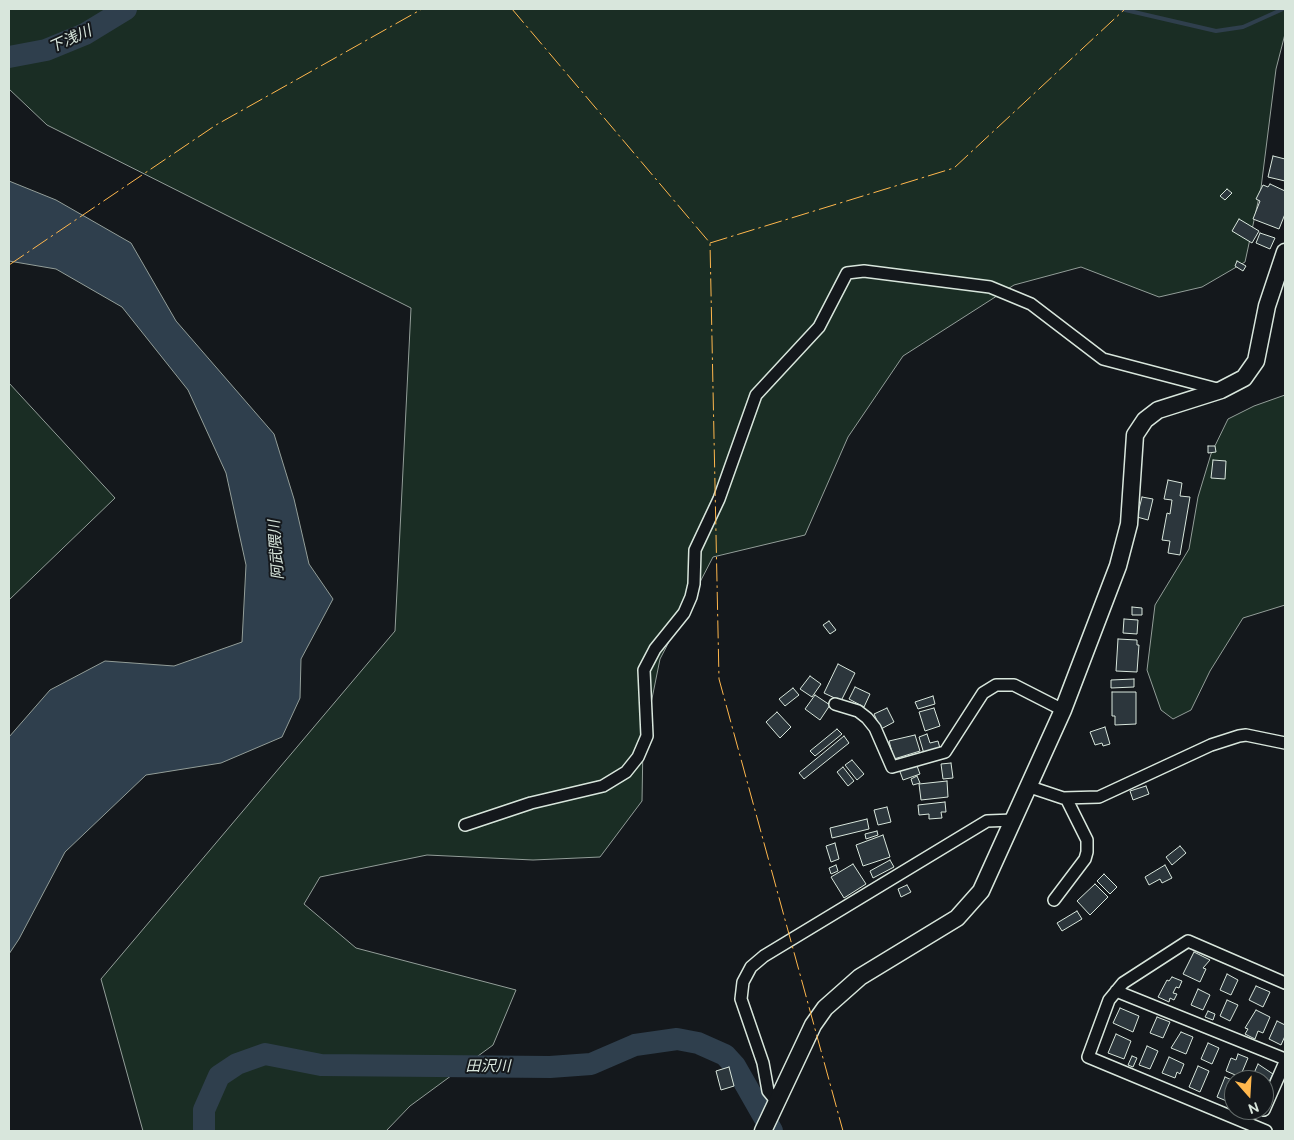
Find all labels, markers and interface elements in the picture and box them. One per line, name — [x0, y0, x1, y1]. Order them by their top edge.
water label: 下浅川 — [46, 22, 94, 56]
water label: 阿武隈川 — [265, 519, 287, 581]
water label: 田沢川 — [466, 1057, 510, 1075]
north arrow — [1224, 1070, 1274, 1120]
text: N — [1246, 1099, 1261, 1118]

